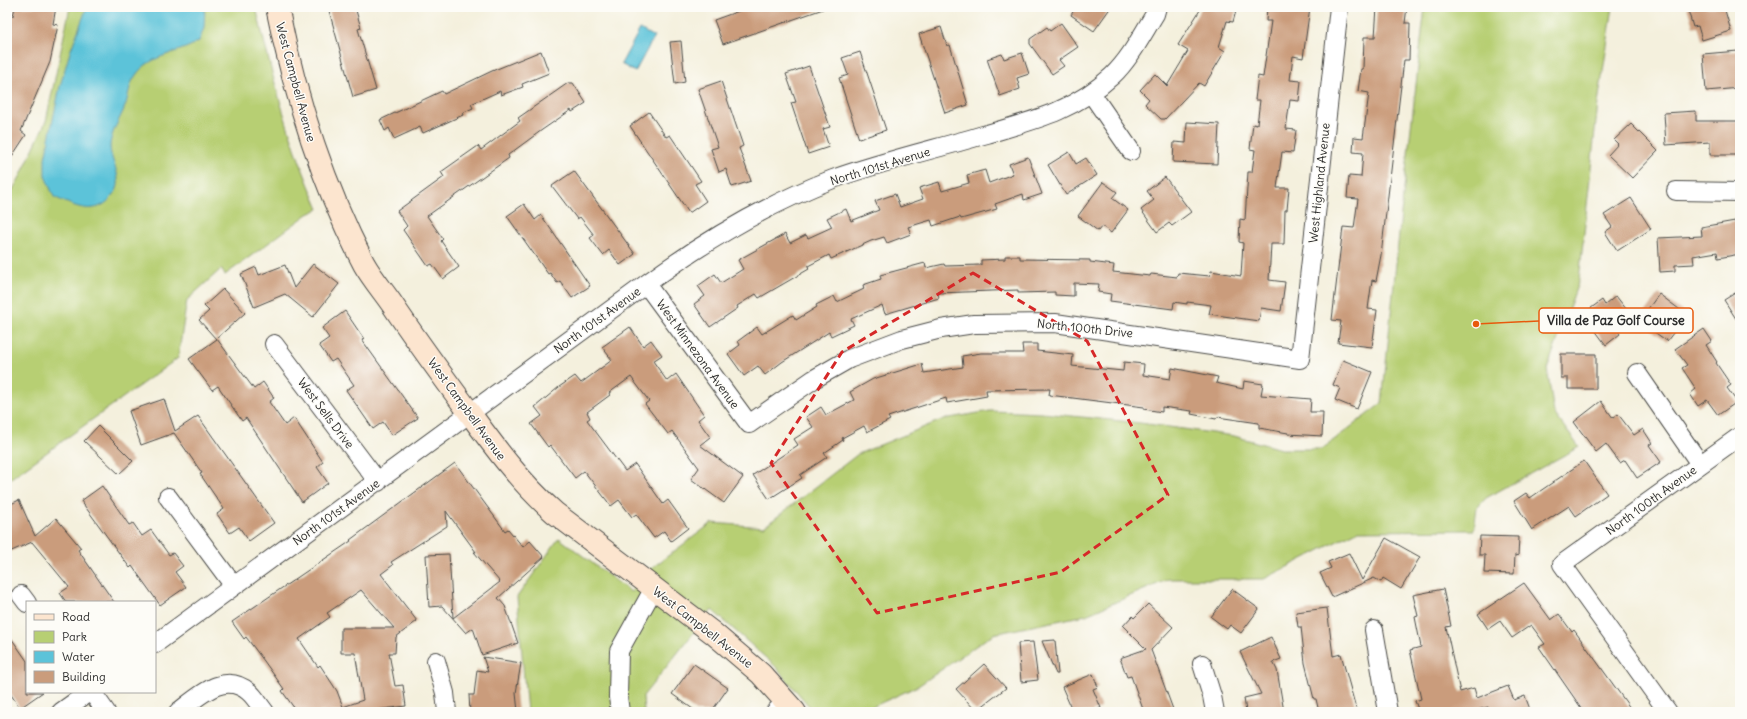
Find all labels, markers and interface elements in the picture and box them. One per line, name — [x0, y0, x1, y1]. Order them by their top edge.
street label: West Campbell Avenue — [273, 21, 319, 143]
street label: West Highland Avenue — [1305, 122, 1333, 244]
street label: North 101st Avenue — [828, 144, 932, 188]
street label: North 101st Avenue — [551, 283, 643, 357]
street label: West Minnezona Avenue — [653, 296, 743, 412]
callout: Villa de Paz Golf Course — [1539, 308, 1693, 333]
text: Villa de Paz Golf Course — [1547, 312, 1685, 329]
street label: North 100th Drive — [1036, 316, 1134, 340]
street label: West Campbell Avenue — [425, 355, 509, 463]
street label: West Sells Drive — [295, 375, 357, 451]
street label: North 100th Avenue — [1603, 462, 1699, 538]
street label: North 101st Avenue — [290, 475, 382, 549]
street label: West Campbell Avenue — [650, 583, 756, 671]
legend — [26, 601, 156, 693]
text: Road — [62, 609, 90, 624]
text: Park — [62, 629, 87, 644]
text: Water — [62, 649, 95, 664]
text: Building — [62, 669, 106, 684]

